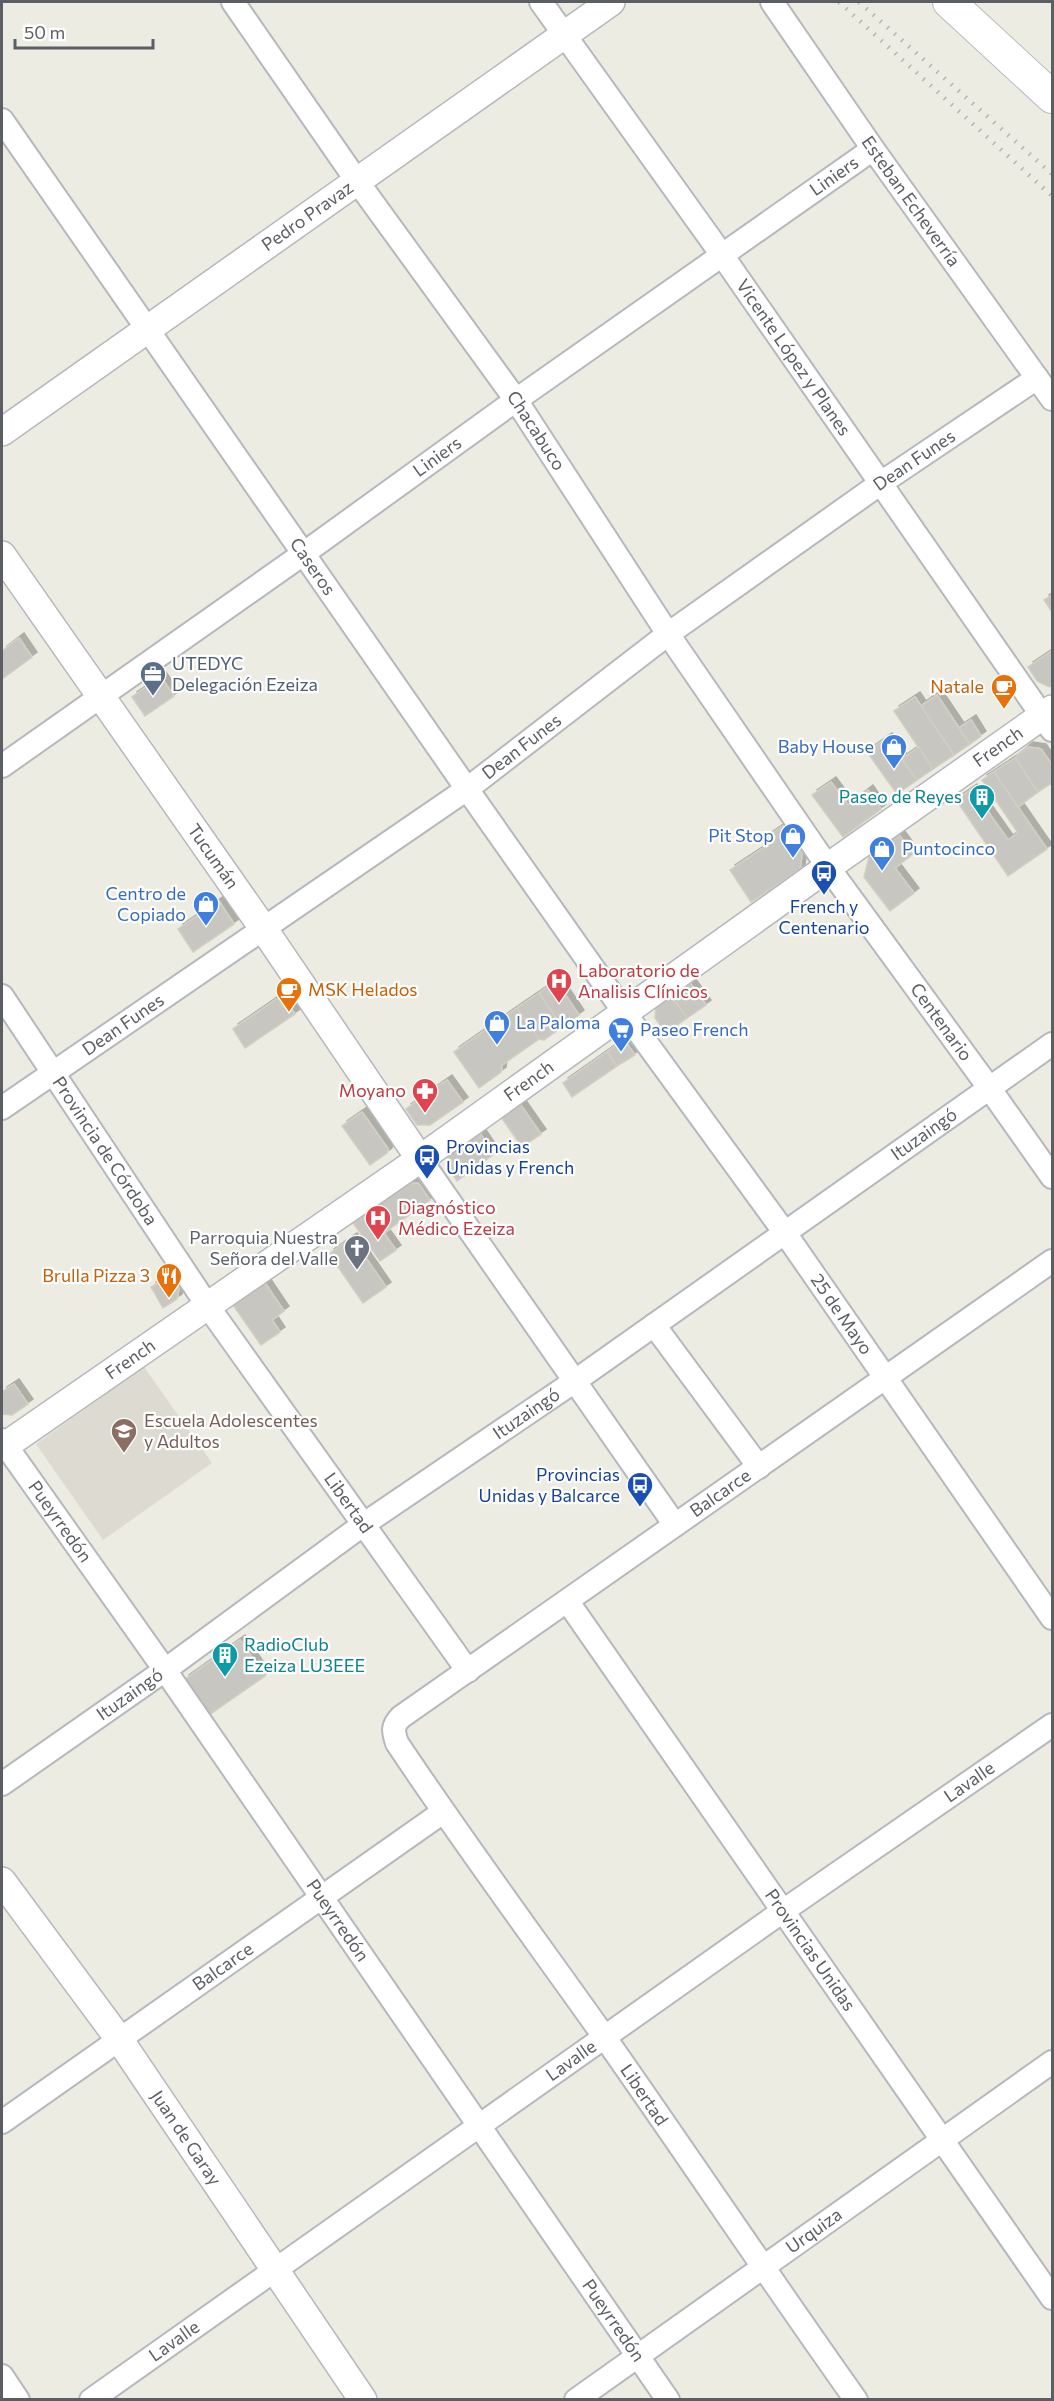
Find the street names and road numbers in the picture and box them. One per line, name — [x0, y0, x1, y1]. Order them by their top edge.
street label: Esteban Echeverría — [857, 131, 966, 271]
street label: Liniers — [805, 151, 862, 200]
street label: Pedro Pravaz — [257, 176, 357, 255]
street label: Vicente López y Planes — [732, 274, 856, 440]
street label: Chacabuco — [503, 386, 571, 474]
street label: Dean Funes — [868, 424, 959, 495]
street label: Liniers — [408, 431, 465, 481]
street label: Caseros — [286, 533, 341, 599]
street label: Dean Funes — [477, 709, 565, 783]
street label: French — [968, 721, 1027, 771]
street label: Tucumán — [183, 819, 244, 893]
street label: Centenario — [906, 978, 978, 1065]
street label: Dean Funes — [78, 988, 168, 1060]
street label: French — [499, 1055, 557, 1106]
street label: Provincia de Córdoba — [48, 1072, 163, 1229]
street label: Ituzaingó — [886, 1103, 961, 1165]
street label: 25 de Mayo — [807, 1269, 878, 1358]
street label: French — [100, 1333, 159, 1383]
street label: Ituzaingó — [488, 1383, 564, 1444]
street label: Balcarce — [685, 1464, 755, 1521]
street label: Libertad — [320, 1468, 378, 1537]
street label: Pueyrredón — [24, 1476, 97, 1566]
street label: Ituzaingó — [92, 1663, 167, 1725]
street label: Lavalle — [939, 1756, 998, 1806]
street label: Pueyrredón — [302, 1874, 374, 1965]
street label: Provincias Unidas — [761, 1884, 861, 2015]
street label: Balcarce — [188, 1937, 257, 1995]
street label: Lavalle — [541, 2035, 600, 2085]
street label: Libertad — [616, 2059, 673, 2129]
street label: Juan de Garay — [147, 2086, 227, 2189]
street label: Urquiza — [781, 2203, 846, 2258]
street label: Pueyrredón — [578, 2275, 650, 2365]
street label: Lavalle — [144, 2315, 203, 2366]

